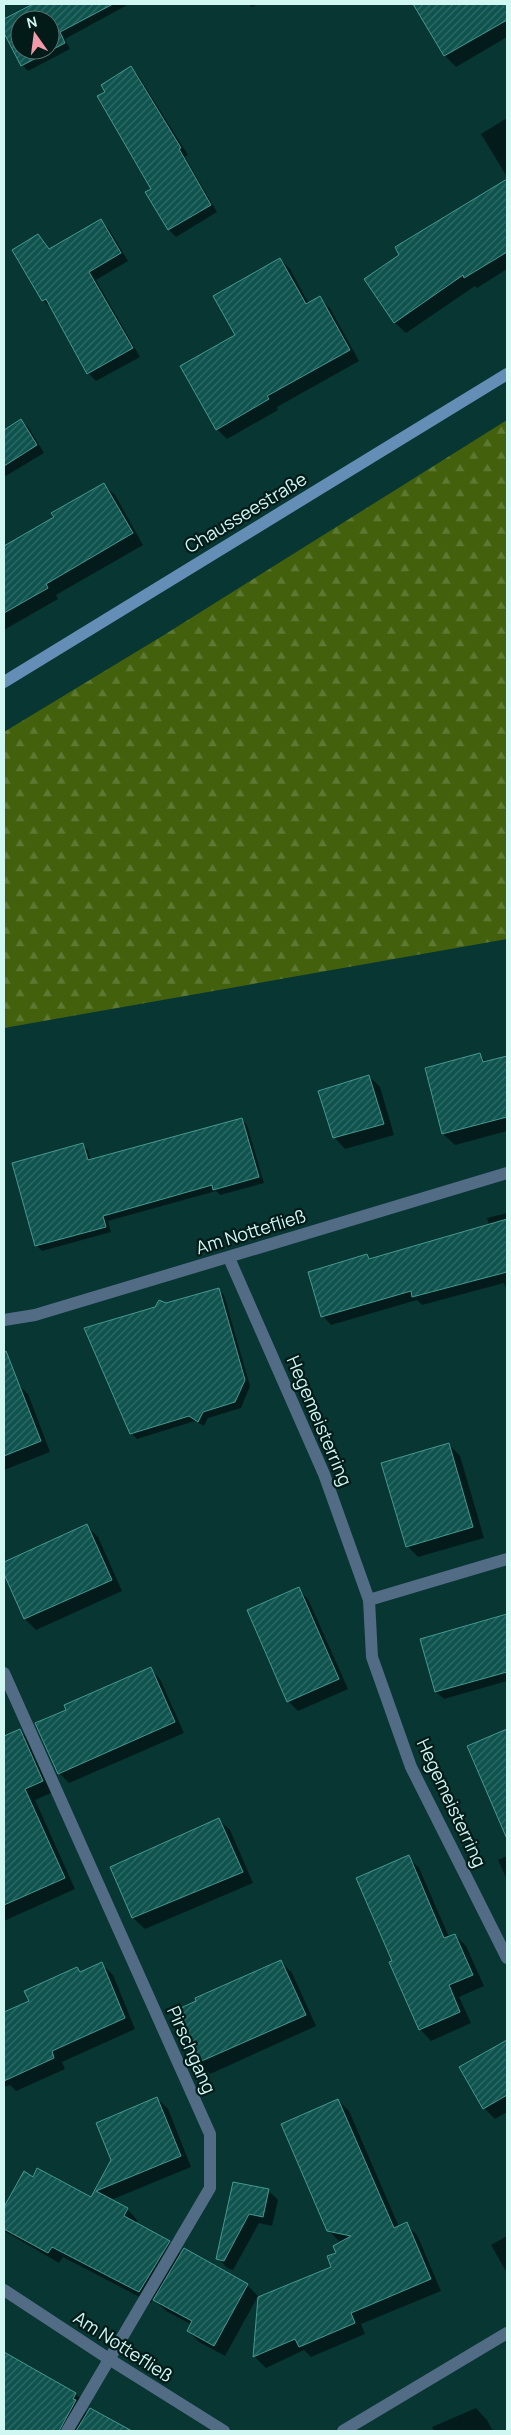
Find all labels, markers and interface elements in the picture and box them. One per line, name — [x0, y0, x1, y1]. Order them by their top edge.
north arrow — [10, 10, 60, 60]
text: N — [25, 11, 39, 32]
street label: Chausseestraße — [180, 466, 311, 558]
street label: Am Nottefließ — [193, 1203, 309, 1259]
street label: Hegemeisterring — [282, 1352, 358, 1489]
street label: Hegemeisterring — [412, 1735, 492, 1871]
street label: Pirschgang — [162, 2002, 222, 2097]
street label: Am Nottefließ — [69, 2305, 178, 2387]

